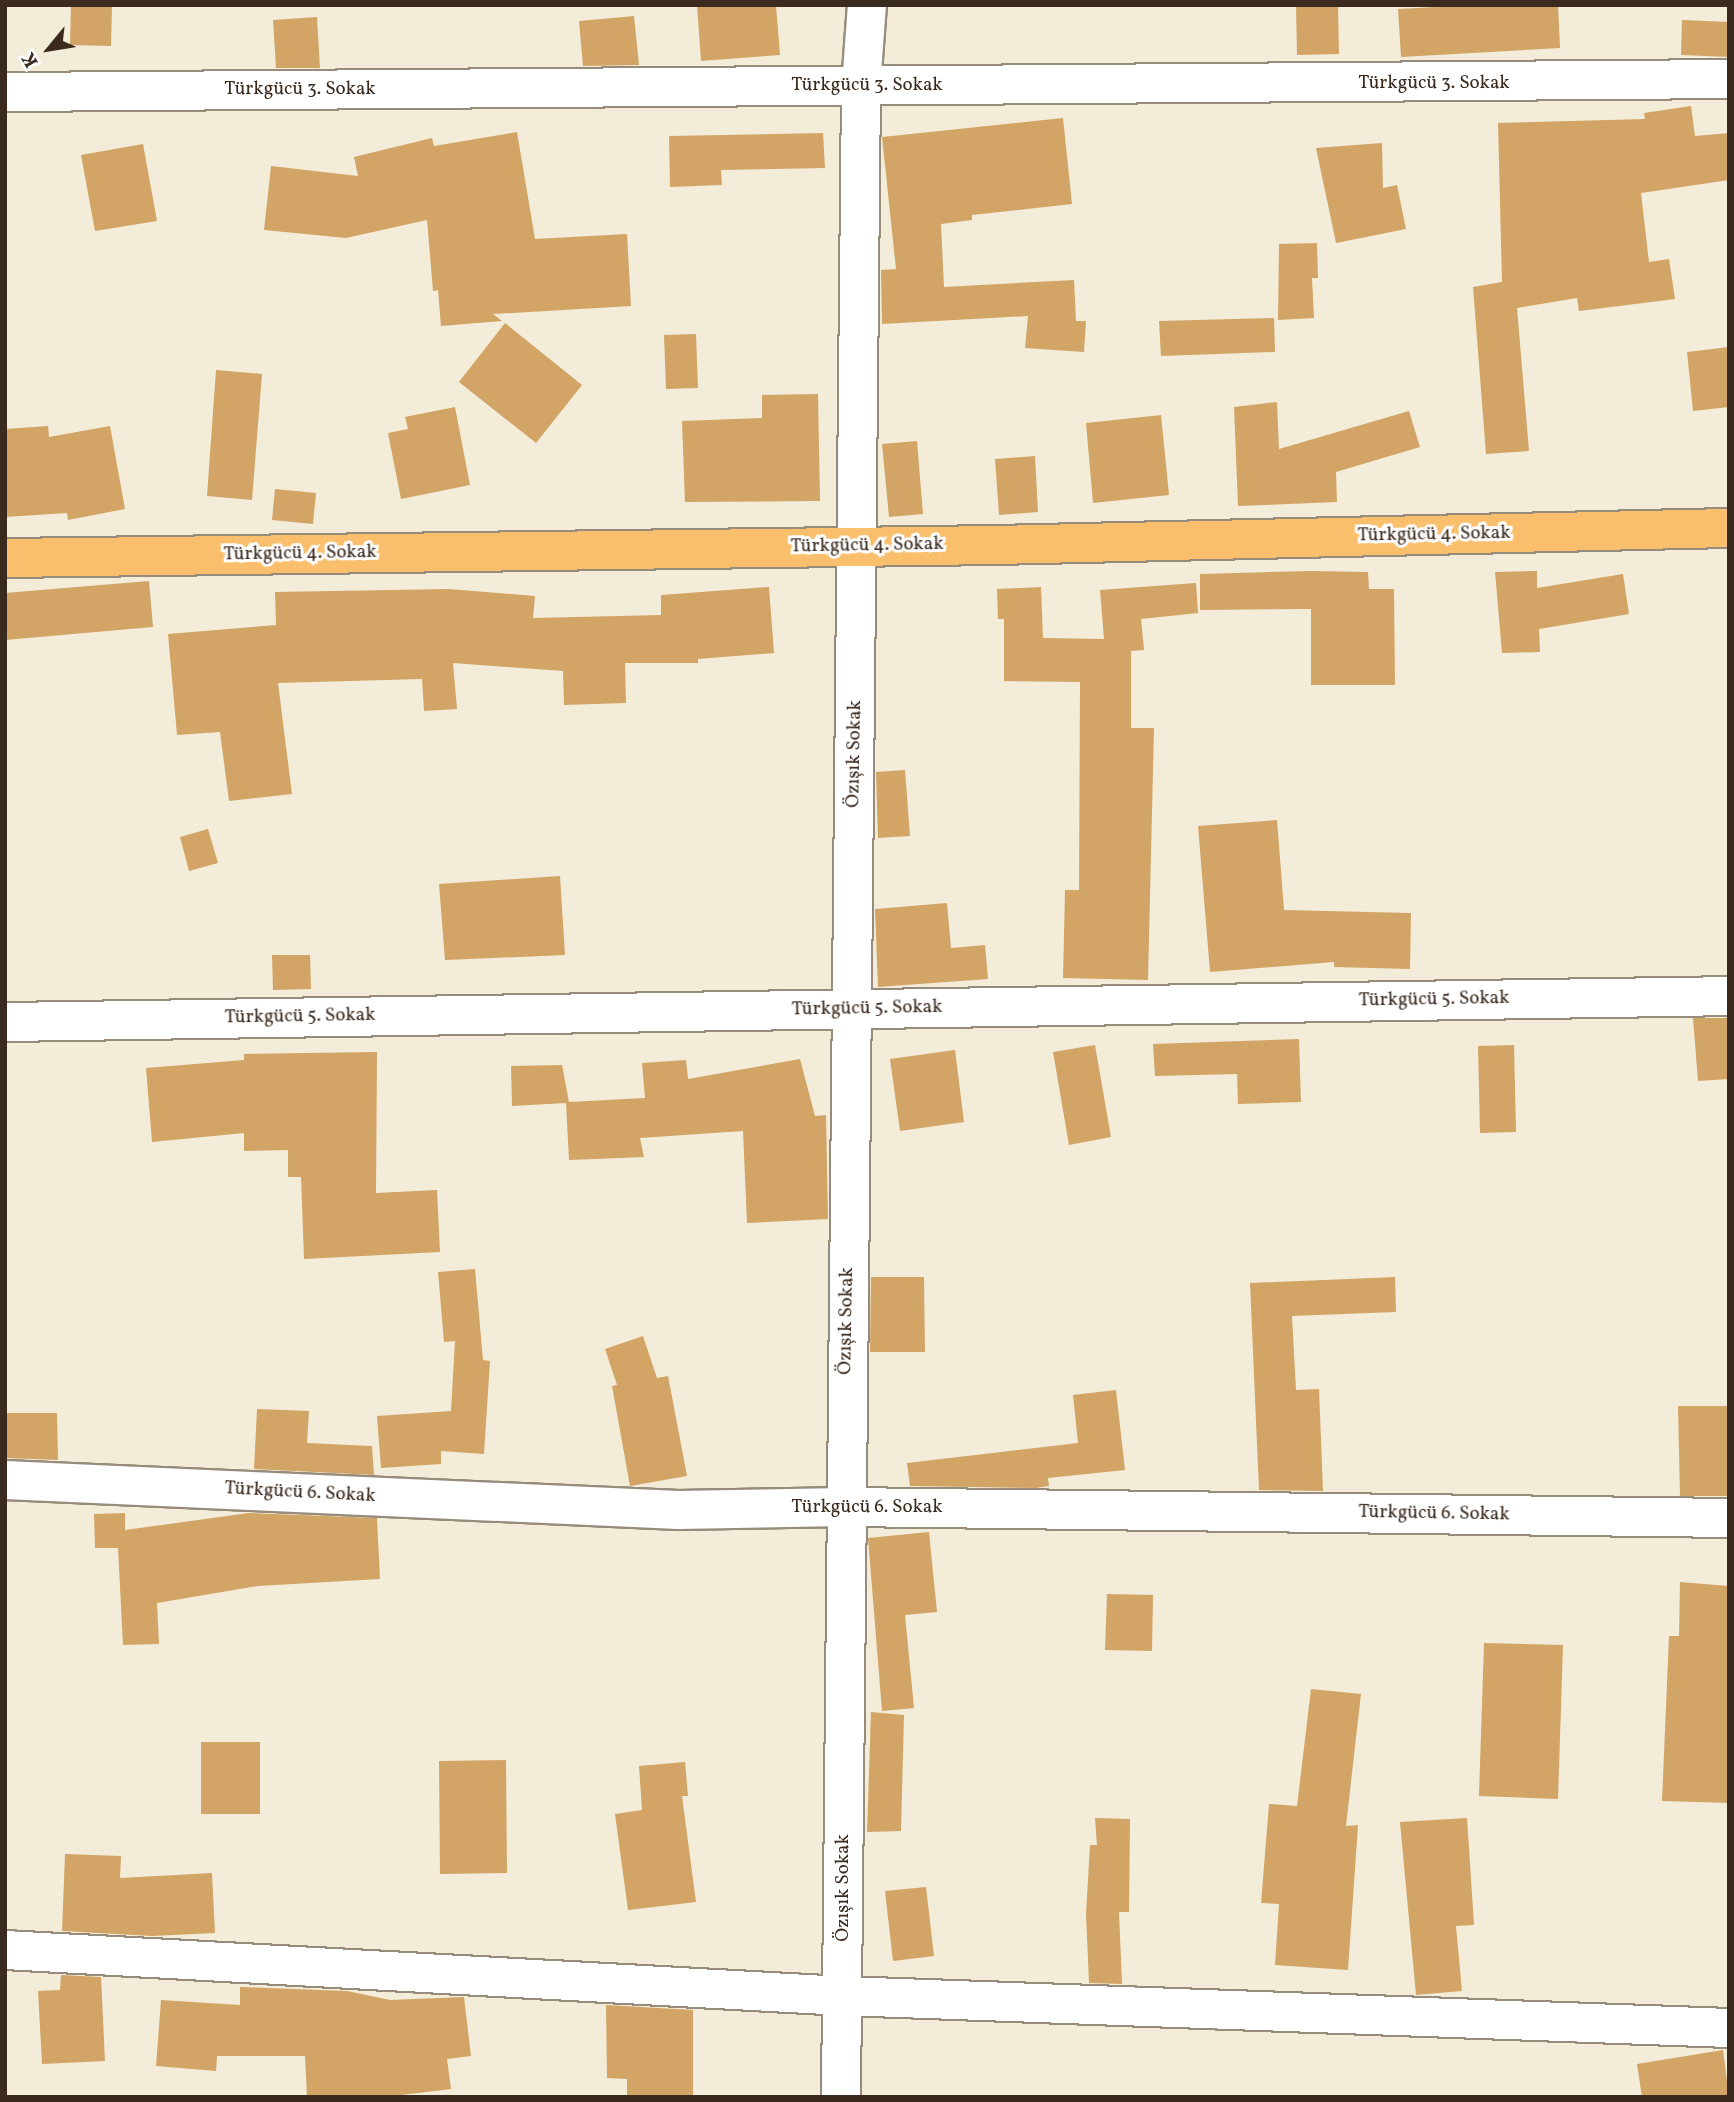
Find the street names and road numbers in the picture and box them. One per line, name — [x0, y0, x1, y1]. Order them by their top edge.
street label: Türkgücü 3. Sokak — [1358, 73, 1510, 95]
street label: Türkgücü 3. Sokak — [791, 75, 943, 97]
street label: Türkgücü 3. Sokak — [224, 79, 376, 101]
street label: Türkgücü 4. Sokak — [1357, 522, 1511, 548]
street label: Türkgücü 4. Sokak — [790, 533, 944, 559]
street label: Türkgücü 4. Sokak — [223, 541, 377, 567]
street label: Özışık Sokak — [843, 700, 867, 808]
street label: Türkgücü 5. Sokak — [1358, 987, 1510, 1013]
street label: Türkgücü 5. Sokak — [791, 996, 943, 1022]
street label: Türkgücü 5. Sokak — [224, 1004, 376, 1030]
street label: Özışık Sokak — [835, 1267, 859, 1375]
street label: Türkgücü 6. Sokak — [224, 1478, 376, 1508]
street label: Türkgücü 6. Sokak — [791, 1497, 943, 1519]
street label: Türkgücü 6. Sokak — [1358, 1501, 1510, 1527]
street label: Özışık Sokak — [833, 1834, 855, 1942]

